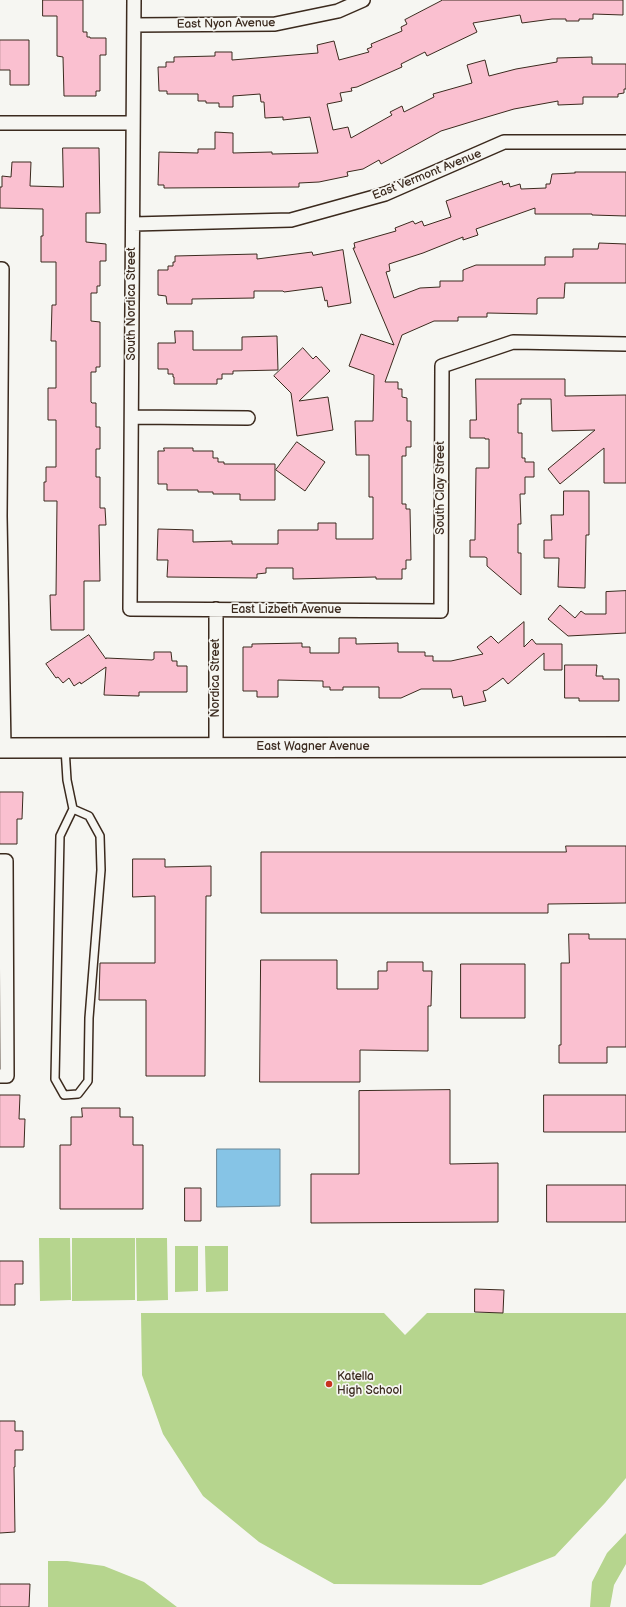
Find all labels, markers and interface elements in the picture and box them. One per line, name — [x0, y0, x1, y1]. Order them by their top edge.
street label: East Nyon Avenue — [176, 16, 276, 32]
street label: East Vermont Avenue — [370, 147, 484, 203]
street label: South Nordica Street — [125, 247, 139, 361]
street label: South Clay Street — [434, 441, 448, 535]
street label: East Lizbeth Avenue — [231, 603, 341, 617]
street label: Nordica Street — [209, 639, 223, 717]
street label: East Wagner Avenue — [256, 740, 370, 754]
place label: Katella High School — [337, 1370, 402, 1398]
marker: Katella High School — [324, 1379, 334, 1389]

